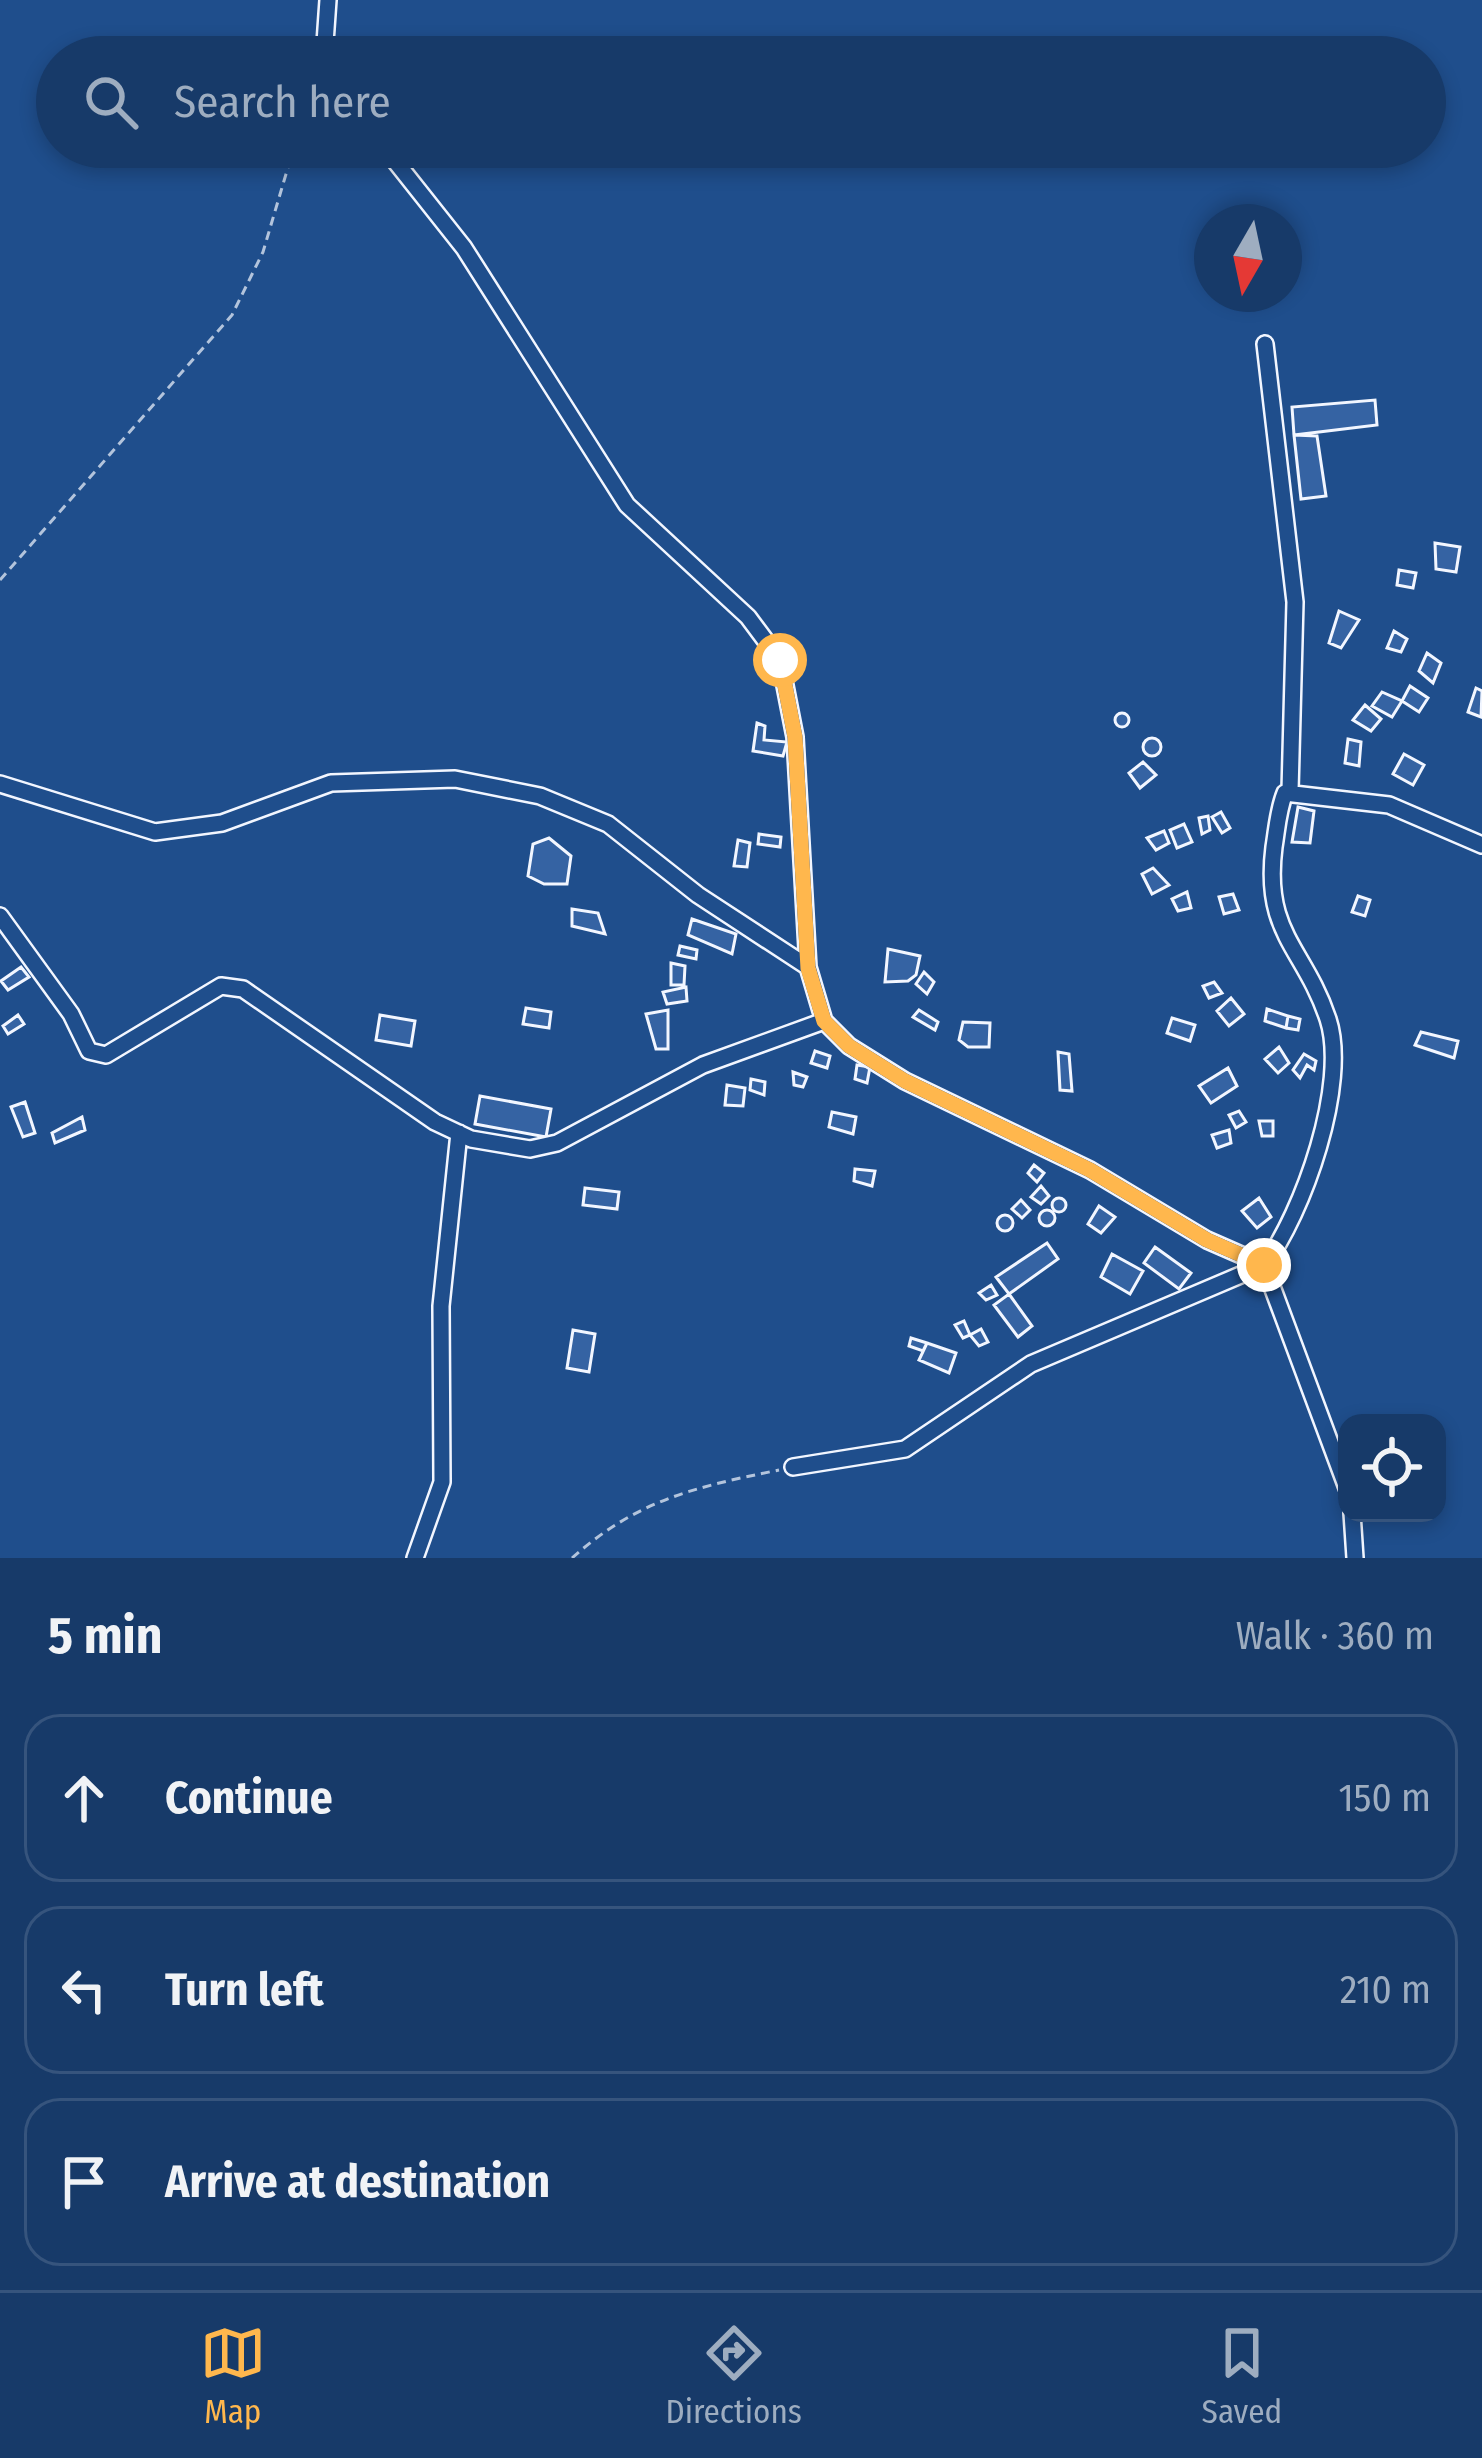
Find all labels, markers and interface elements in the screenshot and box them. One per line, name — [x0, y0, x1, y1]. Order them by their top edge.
search box — [36, 36, 1446, 168]
icon: search — [78, 69, 144, 135]
text: Search here — [174, 75, 391, 129]
north arrow — [1194, 204, 1302, 312]
route start — [753, 633, 807, 687]
route end — [1237, 1238, 1291, 1292]
map controls — [1338, 1414, 1446, 1522]
button: locate — [1338, 1414, 1446, 1522]
text: 5 min — [48, 1605, 163, 1667]
text: Walk · 360 m — [1236, 1613, 1434, 1659]
icon: ahead — [51, 1765, 117, 1831]
text: Continue — [165, 1771, 333, 1825]
text: 150 m — [1338, 1775, 1431, 1821]
icon: left — [51, 1957, 117, 2023]
text: Turn left — [165, 1963, 324, 2017]
text: 210 m — [1340, 1967, 1431, 2013]
icon: arrive — [51, 2149, 117, 2215]
text: Arrive at destination — [165, 2155, 550, 2209]
tab: Map — [200, 2320, 266, 2432]
tab: Directions — [665, 2320, 802, 2432]
tab: Saved — [1202, 2320, 1282, 2432]

